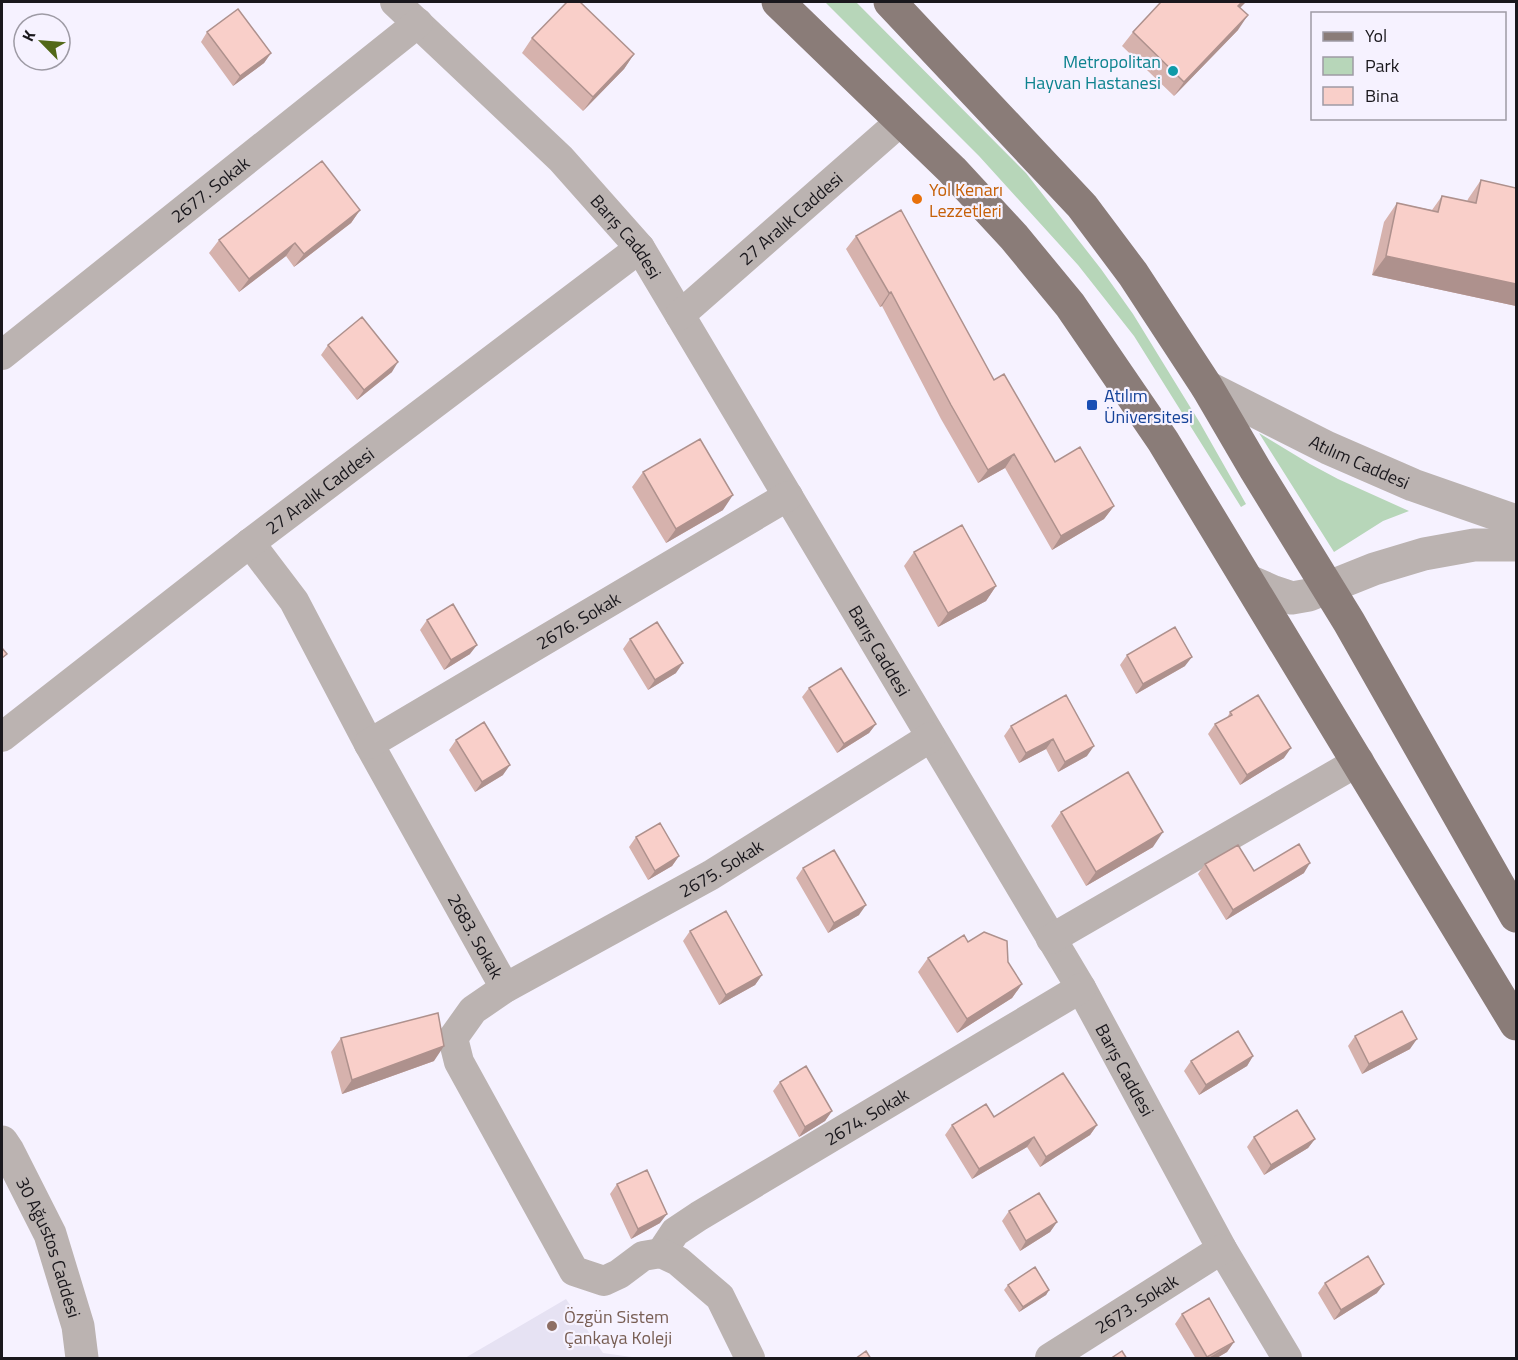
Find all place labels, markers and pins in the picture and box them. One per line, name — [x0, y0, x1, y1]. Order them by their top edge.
place label: Metropolitan Hayvan Hastanesi — [1024, 48, 1161, 96]
marker: Metropolitan Hayvan Hastanesi — [1166, 64, 1180, 78]
place label: Yol Kenarı Lezzetleri — [929, 176, 1003, 224]
marker: Yol Kenarı Lezzetleri — [910, 192, 924, 206]
place label: Atılım Üniversitesi — [1104, 382, 1193, 430]
marker: Atılım Üniversitesi — [1085, 398, 1099, 412]
place label: Özgün Sistem Çankaya Koleji — [564, 1303, 672, 1351]
marker: Özgün Sistem Çankaya Koleji — [545, 1319, 559, 1333]

